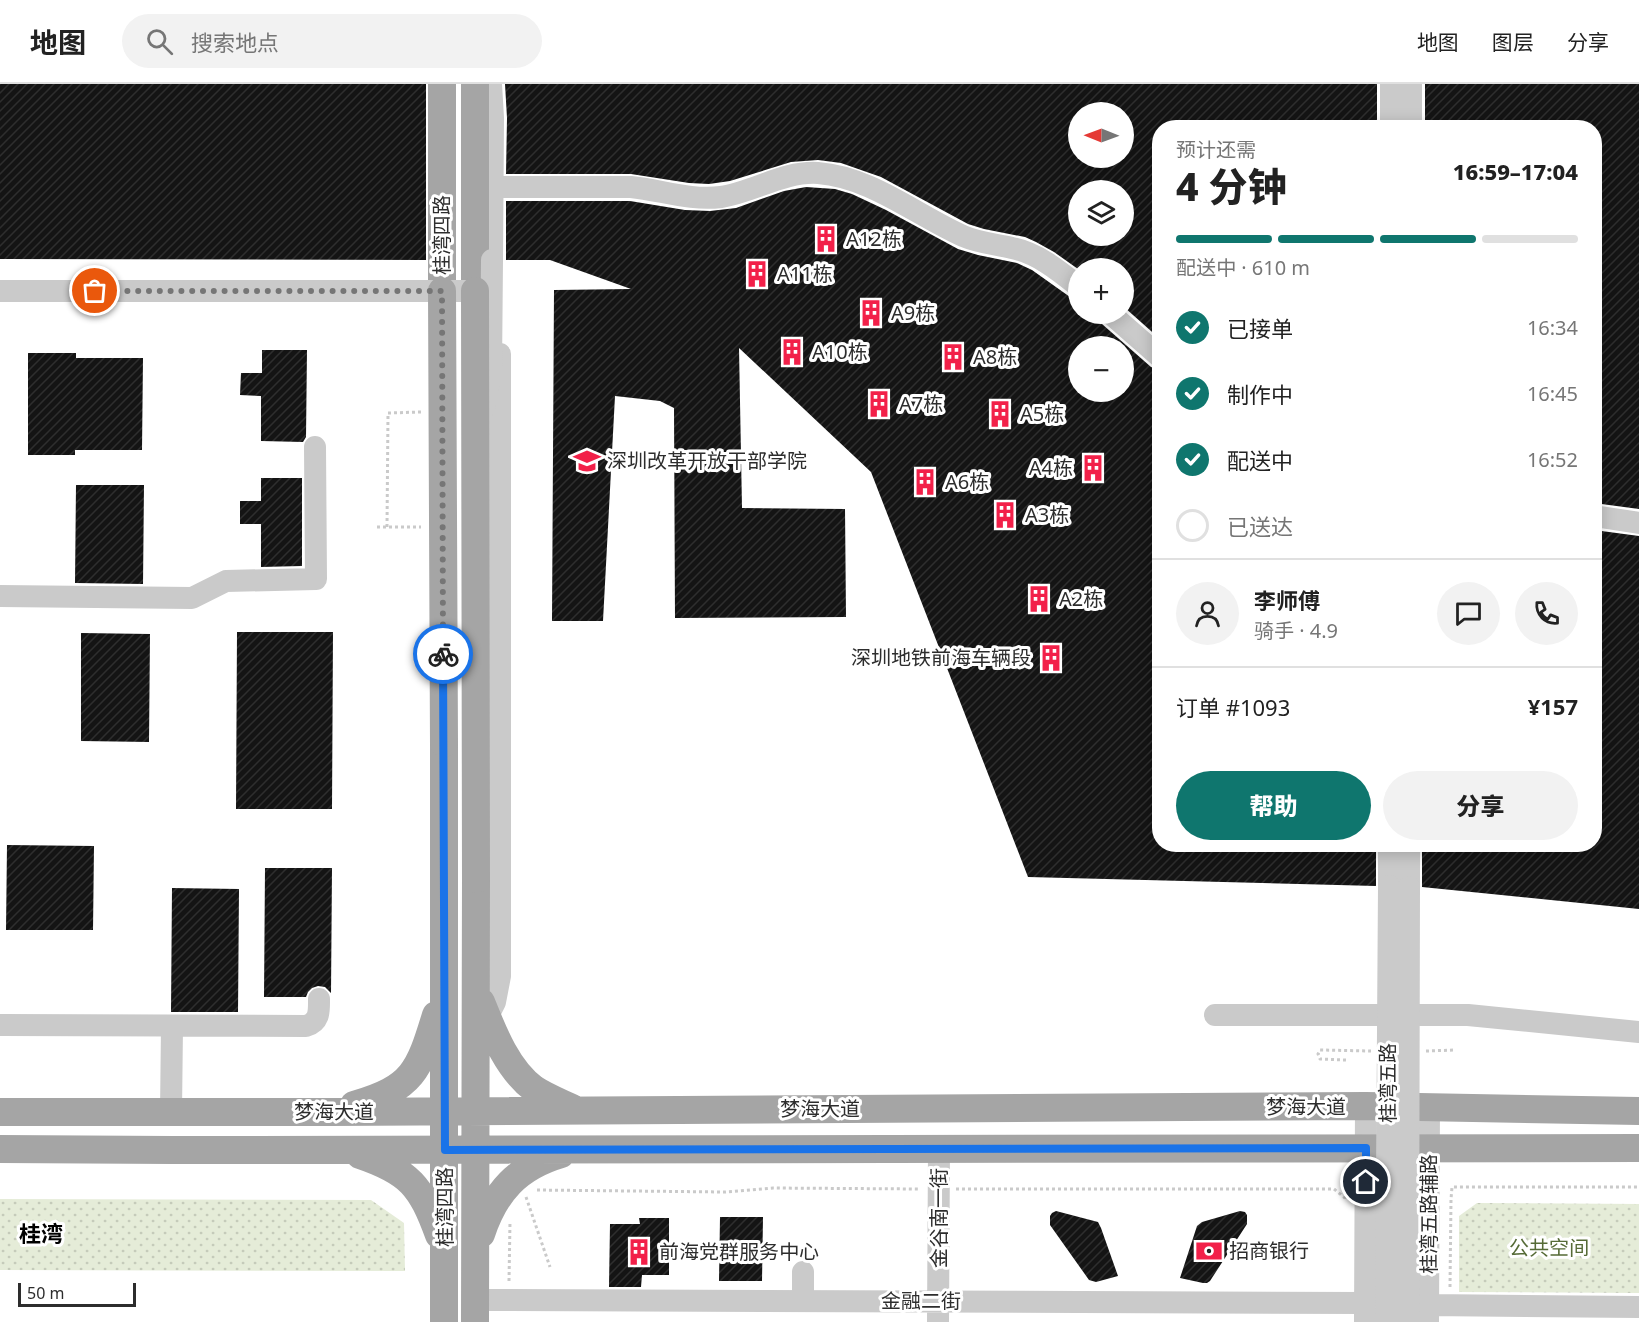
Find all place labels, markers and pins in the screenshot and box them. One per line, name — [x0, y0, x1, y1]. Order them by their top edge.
building icon: A12栋 — [811, 224, 841, 254]
place label: A12栋 — [846, 225, 902, 252]
building icon: A11栋 — [742, 259, 772, 289]
place label: A11栋 — [777, 260, 833, 287]
pin — [69, 265, 120, 316]
building icon: A9栋 — [856, 298, 886, 328]
place label: A9栋 — [891, 299, 935, 326]
building icon: A10栋 — [777, 337, 807, 367]
place label: A10栋 — [812, 338, 868, 365]
building icon: A8栋 — [938, 342, 968, 372]
place label: A8栋 — [973, 343, 1017, 370]
building icon: A7栋 — [864, 389, 894, 419]
place label: A7栋 — [899, 390, 943, 417]
building icon: A5栋 — [985, 399, 1015, 429]
place label: A5栋 — [1020, 400, 1064, 427]
school or university icon: 深圳改革开放干部学院 — [572, 446, 602, 476]
place label: 深圳改革开放干部学院 — [607, 447, 807, 474]
building icon: A4栋 — [1078, 453, 1108, 483]
place label: A4栋 — [1029, 454, 1073, 481]
building icon: A6栋 — [910, 467, 940, 497]
place label: A6栋 — [945, 468, 989, 495]
building icon: A3栋 — [990, 500, 1020, 530]
place label: A3栋 — [1025, 501, 1069, 528]
building icon: A2栋 — [1024, 584, 1054, 614]
place label: A2栋 — [1059, 585, 1103, 612]
building icon: 深圳地铁前海车辆段 — [1036, 643, 1066, 673]
place label: 深圳地铁前海车辆段 — [851, 644, 1031, 671]
pin — [1340, 1156, 1391, 1207]
bank icon: 招商银行 — [1194, 1236, 1224, 1266]
building icon: 前海党群服务中心 — [624, 1237, 654, 1267]
place label: 招商银行 — [1229, 1237, 1309, 1264]
place label: 前海党群服务中心 — [659, 1238, 819, 1265]

